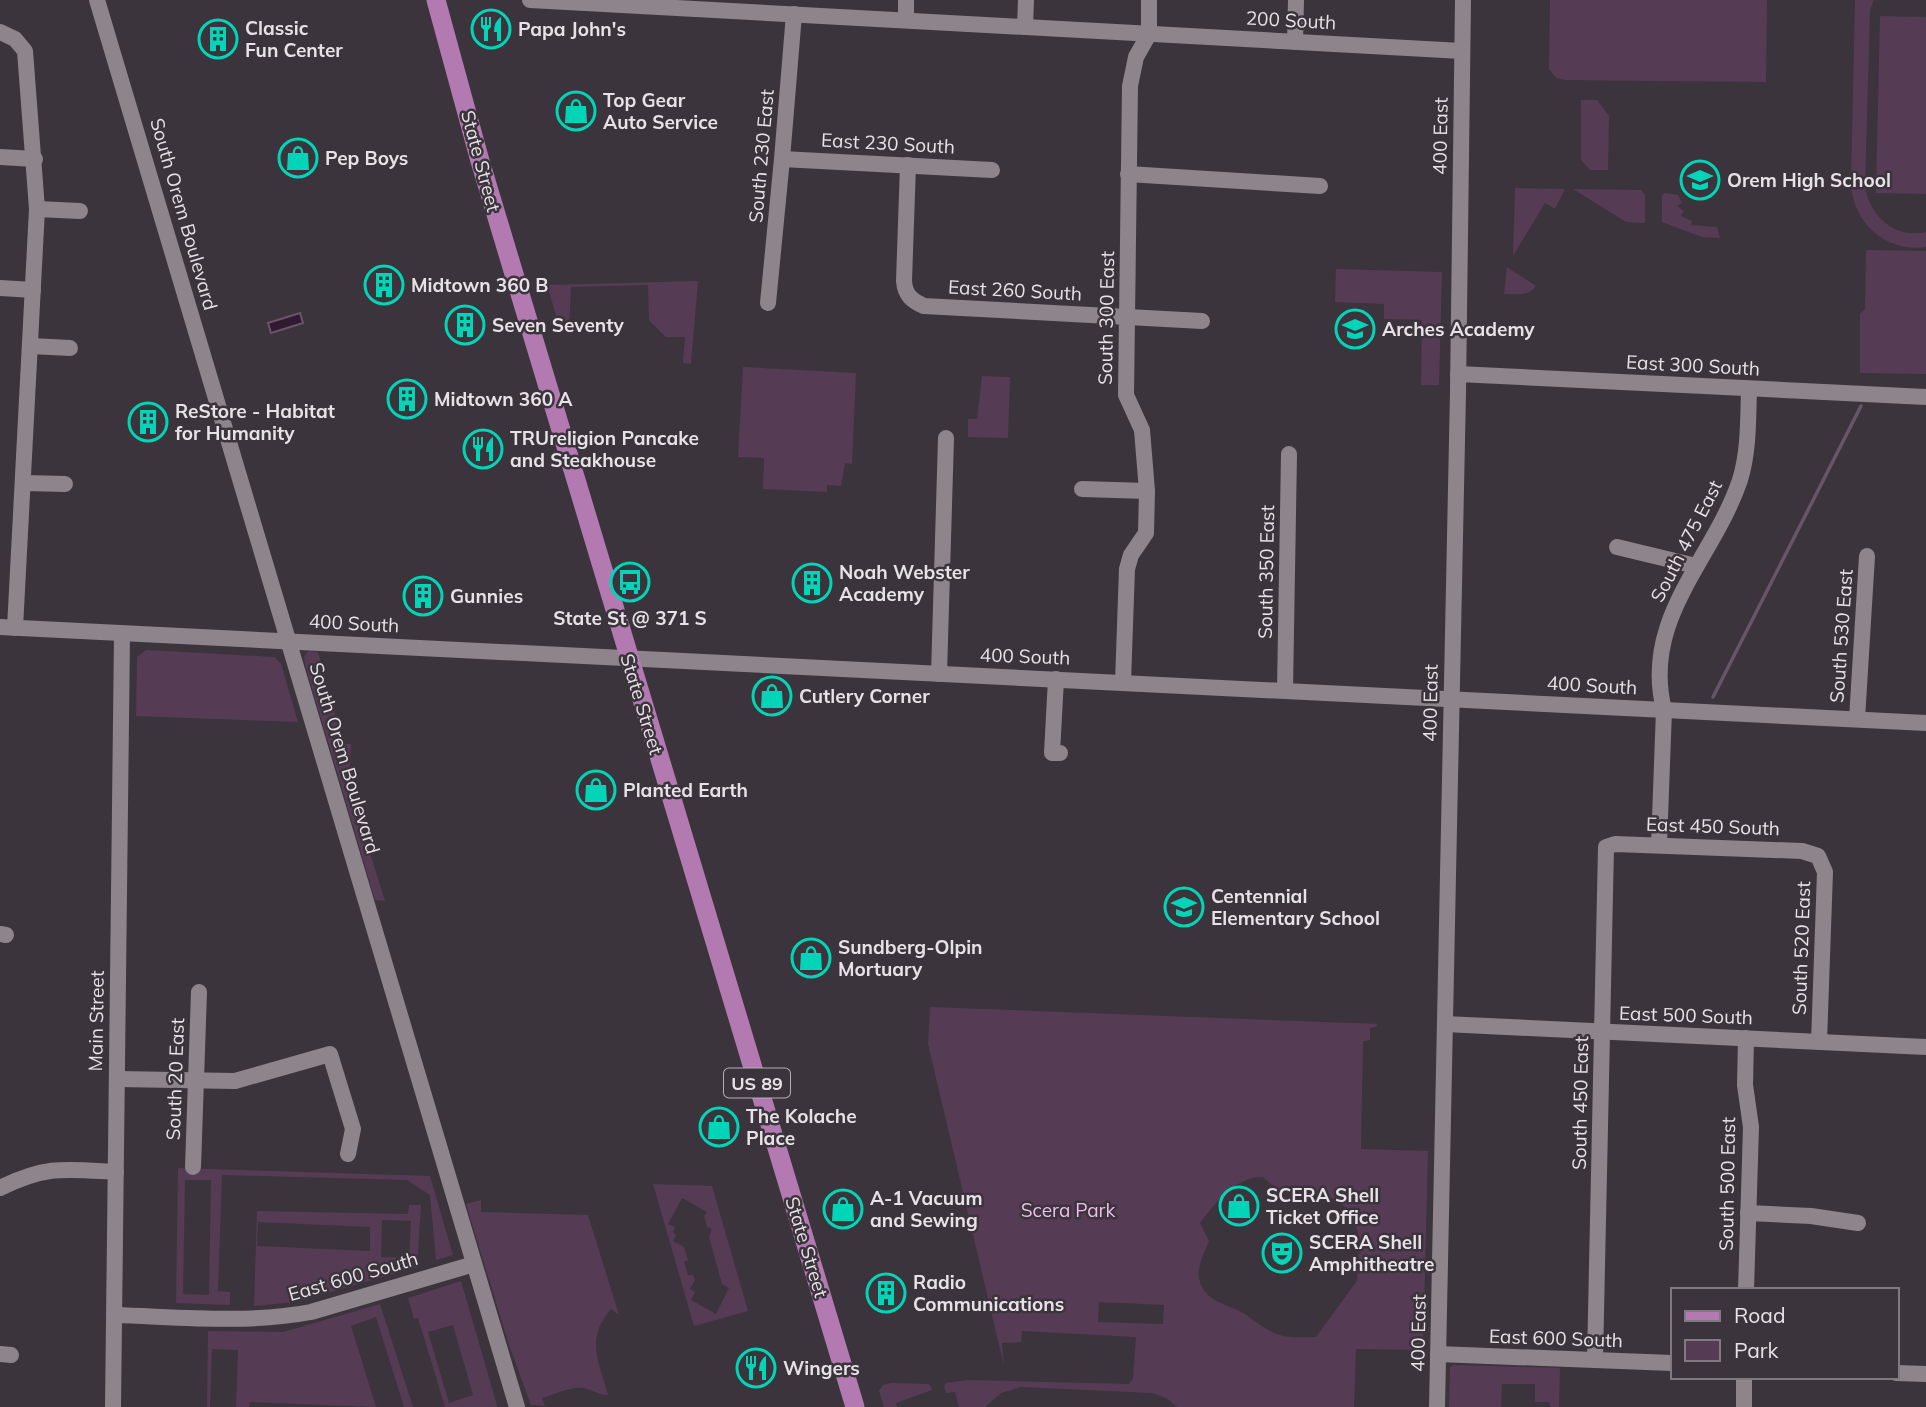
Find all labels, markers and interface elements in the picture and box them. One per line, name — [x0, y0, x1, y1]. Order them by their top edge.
street label: 200 South — [1245, 6, 1337, 34]
restaurant icon: Papa John's — [470, 8, 512, 50]
place label: Classic Fun Center — [245, 16, 343, 62]
place label: Papa John's — [518, 17, 626, 41]
building icon: Classic Fun Center — [197, 18, 239, 60]
place label: Top Gear Auto Service — [603, 88, 718, 134]
street label: South 230 East — [743, 88, 779, 224]
shop icon: Top Gear Auto Service — [555, 90, 597, 132]
street label: 400 East — [1427, 97, 1453, 175]
street label: State Street — [456, 108, 506, 215]
street label: South Orem Boulevard — [145, 115, 223, 313]
street label: East 230 South — [820, 128, 956, 158]
shop icon: Pep Boys — [277, 137, 319, 179]
place label: Pep Boys — [325, 146, 408, 170]
school or university icon: Orem High School — [1679, 159, 1721, 201]
place label: Orem High School — [1727, 168, 1891, 192]
street label: South 300 East — [1093, 250, 1119, 385]
building icon: Midtown 360 B — [363, 264, 405, 306]
place label: Midtown 360 B — [411, 273, 548, 297]
street label: East 260 South — [947, 275, 1083, 305]
building icon: Seven Seventy — [444, 304, 486, 346]
school or university icon: Arches Academy — [1334, 308, 1376, 350]
place label: Seven Seventy — [492, 313, 625, 337]
place label: Arches Academy — [1382, 317, 1535, 341]
street label: East 300 South — [1625, 350, 1761, 380]
building icon: Midtown 360 A — [386, 378, 428, 420]
place label: Midtown 360 A — [434, 387, 573, 411]
place label: ReStore - Habitat for Humanity — [175, 399, 335, 445]
building icon: ReStore - Habitat for Humanity — [127, 401, 169, 443]
place label: TRUreligion Pancake and Steakhouse — [510, 426, 699, 472]
restaurant icon: TRUreligion Pancake and Steakhouse — [462, 428, 504, 470]
street label: South 475 East — [1645, 476, 1727, 606]
street label: South 350 East — [1253, 504, 1279, 639]
place label: Noah Webster Academy — [839, 560, 970, 606]
bus stop icon: State St @ 371 S — [609, 561, 651, 603]
building icon: Noah Webster Academy — [791, 562, 833, 604]
street label: South 530 East — [1824, 568, 1858, 704]
building icon: Gunnies — [402, 575, 444, 617]
place label: Gunnies — [450, 584, 523, 608]
place label: State St @ 371 S — [553, 606, 707, 630]
street label: 400 South — [308, 609, 400, 637]
street label: 400 South — [979, 642, 1071, 670]
street label: State Street — [615, 651, 669, 758]
street label: South Orem Boulevard — [304, 659, 386, 857]
street label: 400 East — [1417, 664, 1443, 742]
street label: 400 South — [1546, 671, 1638, 699]
shop icon: Cutlery Corner — [751, 675, 793, 717]
place label: Cutlery Corner — [799, 684, 930, 708]
shop icon: Planted Earth — [575, 769, 617, 811]
place label: Planted Earth — [623, 778, 748, 802]
street label: East 450 South — [1646, 812, 1780, 840]
street label: South 520 East — [1787, 880, 1815, 1015]
place label: Centennial Elementary School — [1211, 884, 1380, 930]
school or university icon: Centennial Elementary School — [1163, 886, 1205, 928]
place label: Sundberg-Olpin Mortuary — [838, 935, 983, 981]
shop icon: Sundberg-Olpin Mortuary — [790, 937, 832, 979]
street label: Main Street — [83, 970, 109, 1072]
street label: East 500 South — [1619, 1001, 1753, 1029]
street label: South 20 East — [161, 1017, 189, 1141]
street label: South 450 East — [1567, 1035, 1593, 1170]
road number: US 89 — [724, 1068, 790, 1098]
place label: The Kolache Place — [746, 1104, 857, 1150]
shop icon: The Kolache Place — [698, 1106, 740, 1148]
street label: South 500 East — [1714, 1116, 1740, 1251]
place label: SCERA Shell Ticket Office — [1266, 1183, 1379, 1229]
shop icon: SCERA Shell Ticket Office — [1218, 1185, 1260, 1227]
place label: A-1 Vacuum and Sewing — [870, 1186, 982, 1232]
shop icon: A-1 Vacuum and Sewing — [822, 1188, 864, 1230]
street label: State Street — [780, 1194, 834, 1301]
park label: Scera Park — [1021, 1198, 1115, 1222]
place label: SCERA Shell Amphitheatre — [1309, 1230, 1434, 1276]
theatre icon: SCERA Shell Amphitheatre — [1261, 1232, 1303, 1274]
street label: East 600 South — [285, 1246, 421, 1306]
place label: Radio Communications — [913, 1270, 1064, 1316]
building icon: Radio Communications — [865, 1272, 907, 1314]
legend — [1671, 1288, 1898, 1379]
street label: 400 East — [1405, 1294, 1431, 1372]
text: Road — [1734, 1302, 1785, 1328]
street label: East 600 South — [1489, 1324, 1623, 1352]
text: Park — [1734, 1337, 1778, 1363]
restaurant icon: Wingers — [735, 1347, 777, 1389]
place label: Wingers — [783, 1356, 860, 1380]

